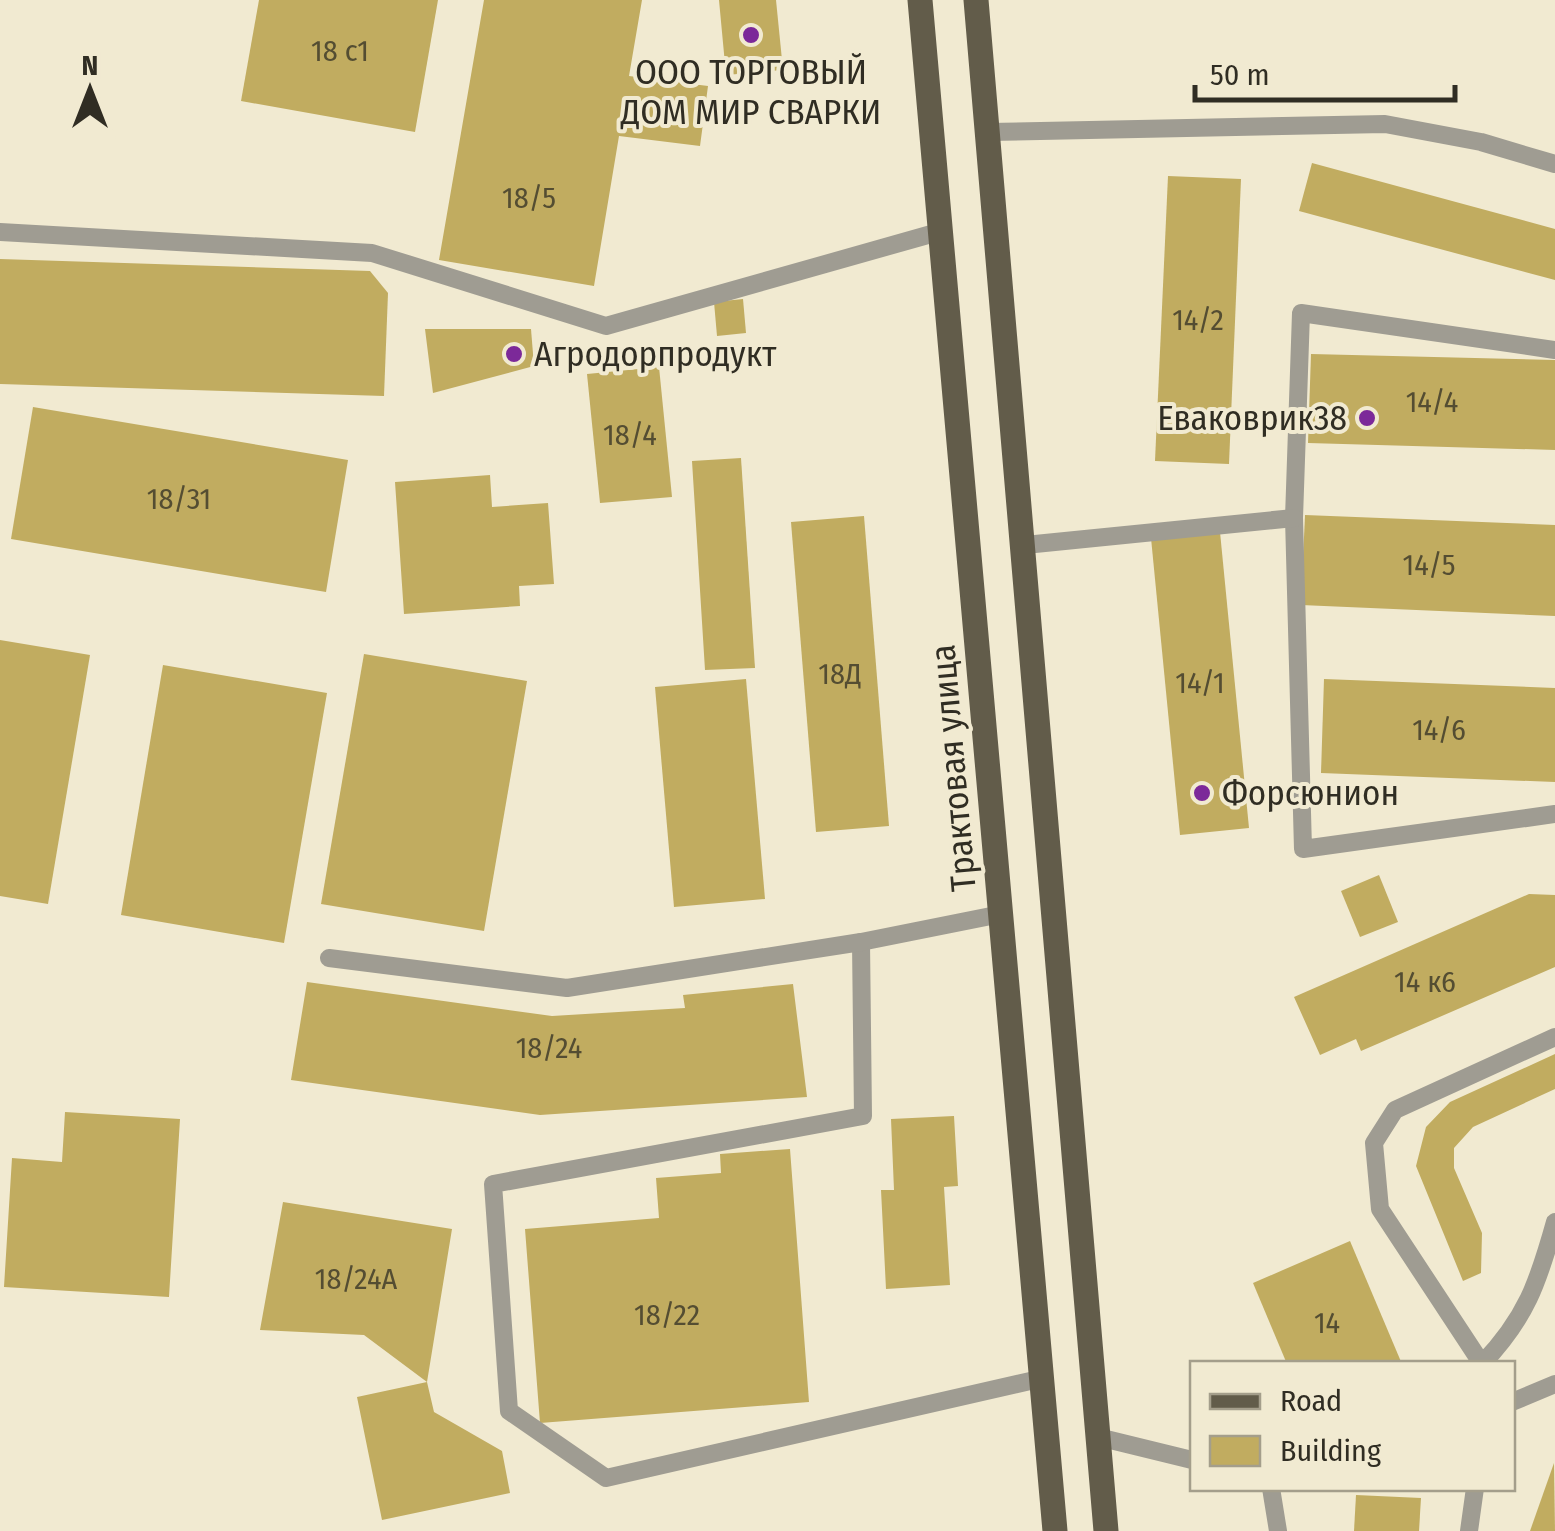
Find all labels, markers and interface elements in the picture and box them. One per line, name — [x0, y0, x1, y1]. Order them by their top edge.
marker: ООО ТОРГОВЫЙ ДОМ МИР СВАРКИ — [740, 24, 762, 46]
house number: 18 с1 — [311, 33, 369, 69]
north arrow — [40, 40, 140, 140]
scale bar — [1195, 40, 1455, 102]
text: N — [82, 49, 98, 82]
place label: ООО ТОРГОВЫЙ ДОМ МИР СВАРКИ — [620, 51, 881, 133]
text: 50 m — [1210, 57, 1270, 93]
house number: 18/5 — [502, 180, 556, 216]
house number: 14/2 — [1172, 302, 1224, 338]
place label: Агродорпродукт — [534, 333, 777, 375]
marker: Агродорпродукт — [503, 343, 525, 365]
house number: 14/4 — [1406, 384, 1458, 420]
place label: Еваковрик38 — [1157, 397, 1347, 439]
marker: Еваковрик38 — [1356, 407, 1378, 429]
house number: 18/4 — [603, 417, 657, 453]
house number: 18/31 — [147, 481, 211, 517]
house number: 14/5 — [1403, 547, 1455, 583]
street label: Трактовая улица — [921, 643, 985, 893]
house number: 18Д — [818, 656, 862, 692]
house number: 14/1 — [1175, 665, 1225, 701]
house number: 14/6 — [1412, 712, 1466, 748]
place label: Форсюнион — [1222, 772, 1399, 814]
marker: Форсюнион — [1191, 782, 1213, 804]
house number: 14 к6 — [1394, 964, 1456, 1000]
house number: 18/24 — [516, 1030, 582, 1066]
house number: 18/24А — [315, 1261, 397, 1297]
house number: 18/22 — [634, 1297, 700, 1333]
house number: 14 — [1314, 1305, 1340, 1341]
legend — [1190, 1361, 1515, 1491]
text: Road — [1280, 1383, 1342, 1419]
text: Building — [1280, 1433, 1382, 1469]

